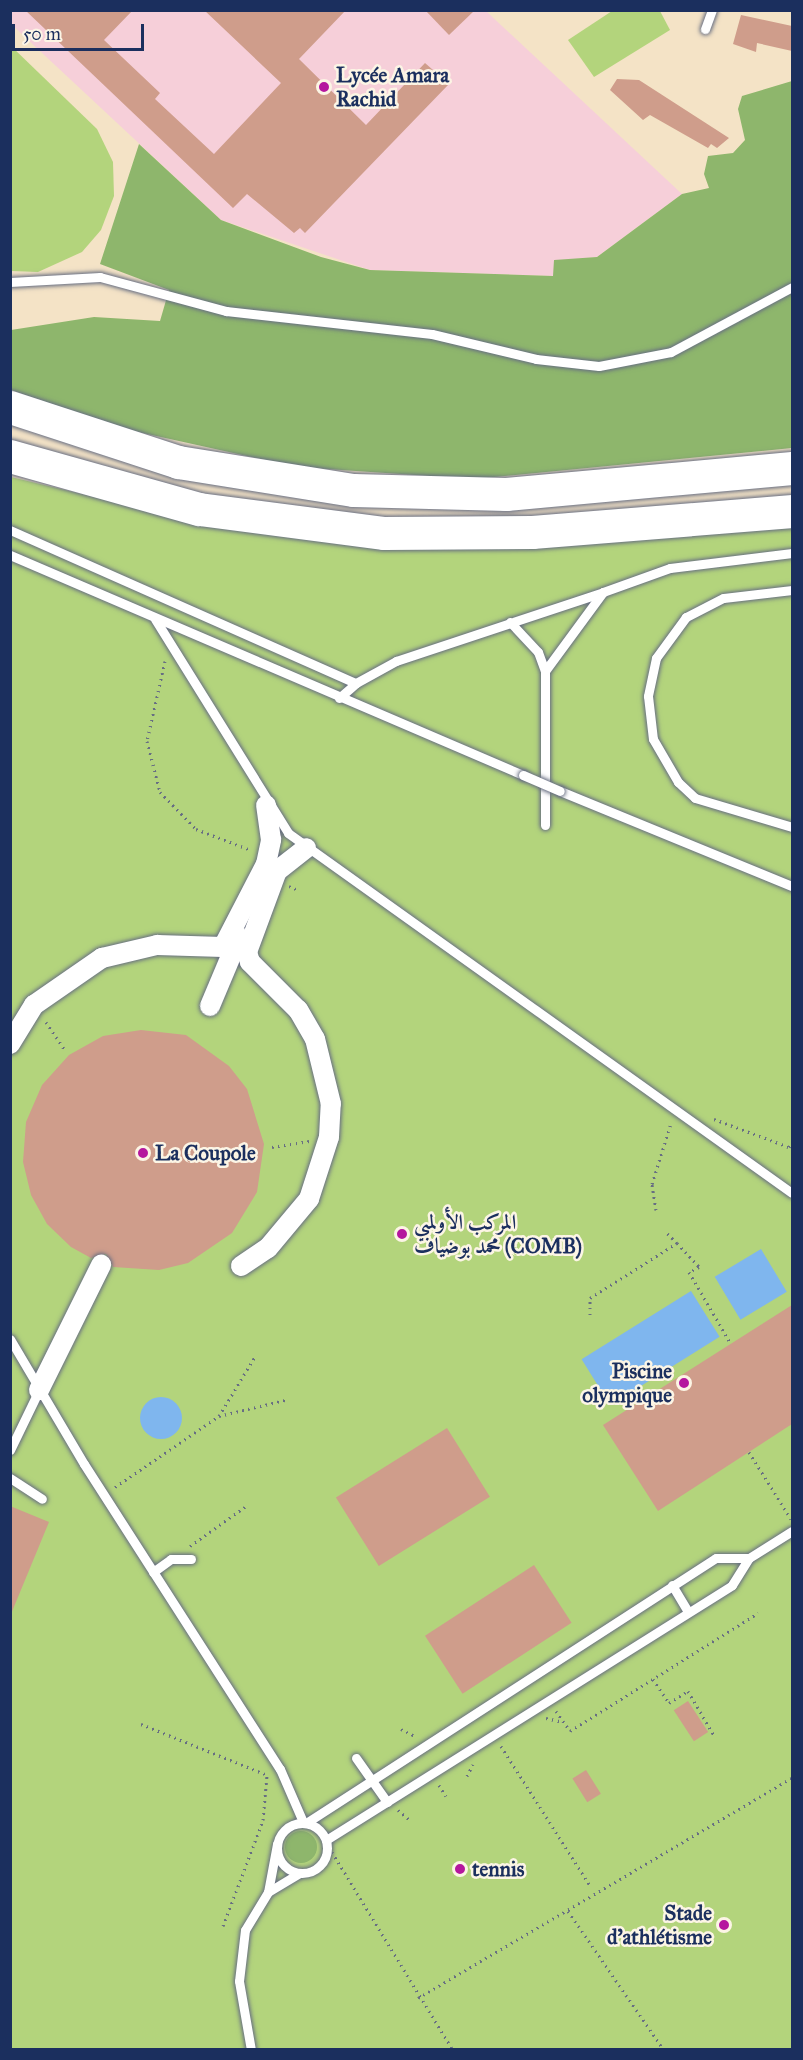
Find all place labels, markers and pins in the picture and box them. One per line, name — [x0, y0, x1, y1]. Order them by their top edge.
place label: Lycée Amara Rachid — [336, 62, 449, 112]
marker: Lycée Amara Rachid — [317, 80, 331, 94]
place label: La Coupole — [155, 1140, 256, 1166]
marker: La Coupole — [136, 1146, 150, 1160]
place label: المركب الأولمبي محمد بوضياف (COMB) — [414, 1209, 582, 1259]
marker: المركب الأولمبي محمد بوضياف (COMB) — [395, 1227, 409, 1241]
place label: Piscine olympique — [582, 1358, 672, 1408]
marker: Piscine olympique — [677, 1376, 691, 1390]
place label: tennis — [472, 1856, 524, 1882]
marker: tennis — [453, 1862, 467, 1876]
place label: Stade d’athlétisme — [607, 1900, 712, 1950]
marker: Stade d’athlétisme — [717, 1918, 731, 1932]

